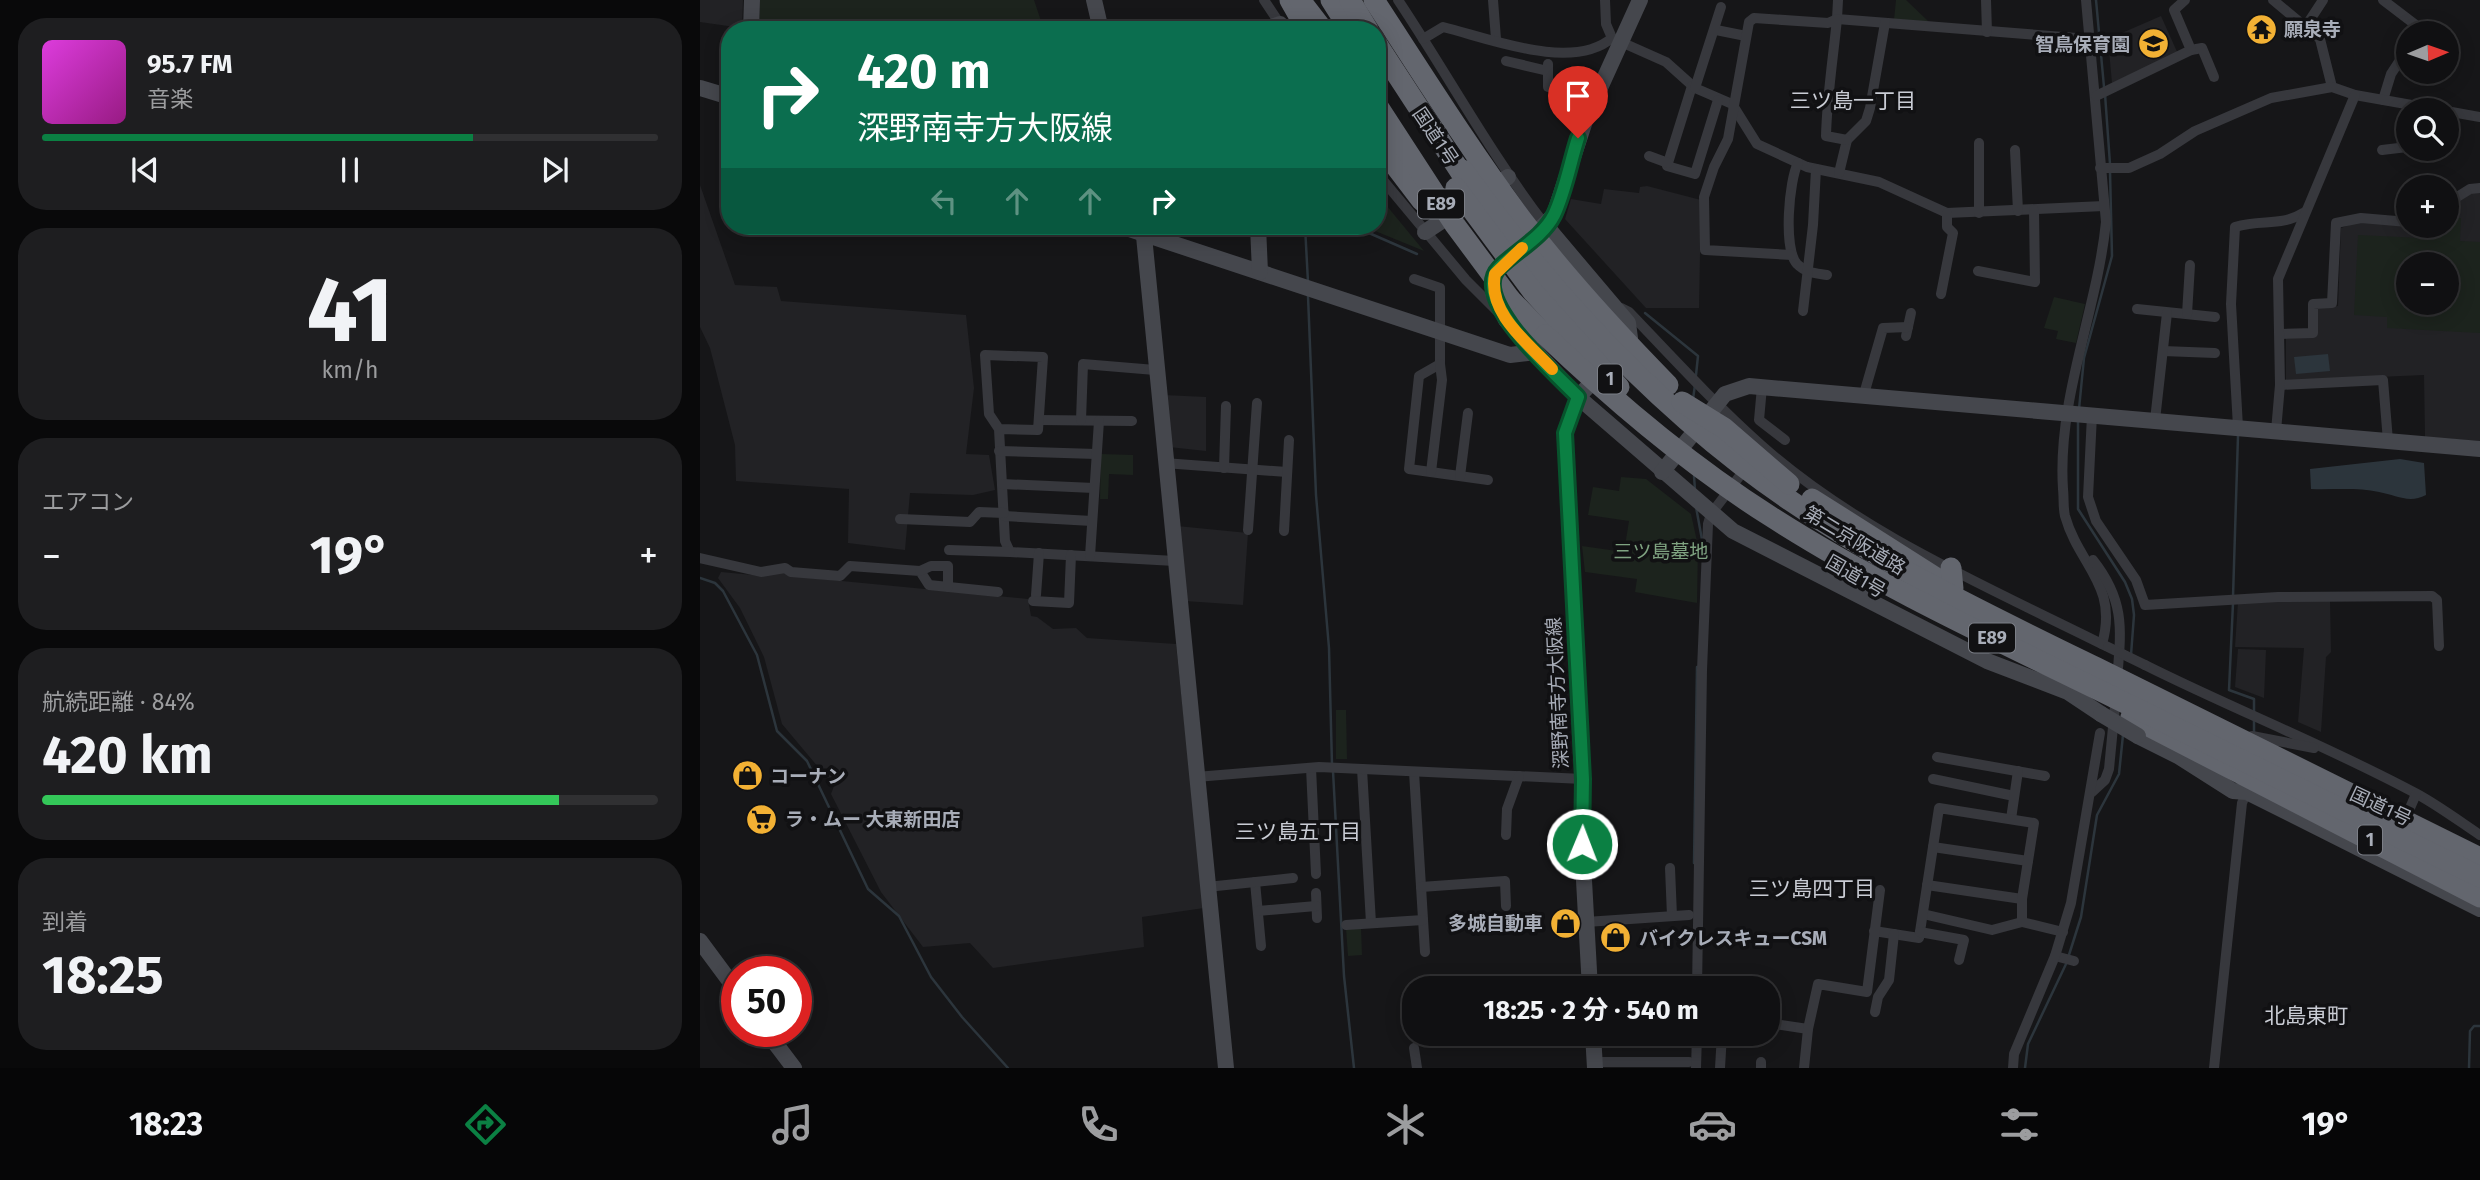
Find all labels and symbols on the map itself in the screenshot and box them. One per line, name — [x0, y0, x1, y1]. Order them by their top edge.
temple icon: 願泉寺 — [2244, 12, 2278, 46]
place label: 願泉寺 — [2284, 18, 2341, 41]
north arrow — [2396, 21, 2459, 84]
school or university icon: 智鳥保育園 — [2136, 27, 2170, 61]
place label: 智鳥保育園 — [2035, 33, 2130, 56]
pin — [1548, 66, 1608, 138]
district label: 三ツ島一丁目 — [1790, 88, 1916, 114]
street label: 国道1号 — [1408, 103, 1463, 170]
road number: E89 — [1418, 190, 1464, 218]
road number: 1 — [1598, 365, 1622, 394]
street label: 第二京阪道路 — [1800, 501, 1910, 580]
park label: 三ツ島墓地 — [1613, 540, 1709, 563]
street label: 国道1号 — [1822, 550, 1890, 603]
street label: 深野南寺方大阪線 — [1542, 616, 1573, 769]
road number: E89 — [1969, 624, 2015, 652]
shop icon: コーナン — [730, 759, 764, 793]
place label: コーナン — [770, 765, 846, 788]
street label: 国道1号 — [2346, 782, 2415, 831]
supermarket icon: ラ・ムー 大東新田店 — [745, 802, 779, 836]
position arrow — [1545, 807, 1619, 881]
place label: ラ・ムー 大東新田店 — [785, 808, 961, 831]
district label: 三ツ島五丁目 — [1235, 819, 1361, 845]
road number: 1 — [2358, 826, 2382, 854]
district label: 三ツ島四丁目 — [1749, 876, 1875, 902]
shop icon: 多城自動車 — [1549, 906, 1583, 940]
place label: 多城自動車 — [1448, 912, 1543, 935]
shop icon: バイクレスキューCSM — [1599, 921, 1633, 955]
place label: バイクレスキューCSM — [1639, 927, 1827, 950]
speed limit sign: 50 — [721, 956, 812, 1047]
district label: 北島東町 — [2264, 1003, 2348, 1029]

